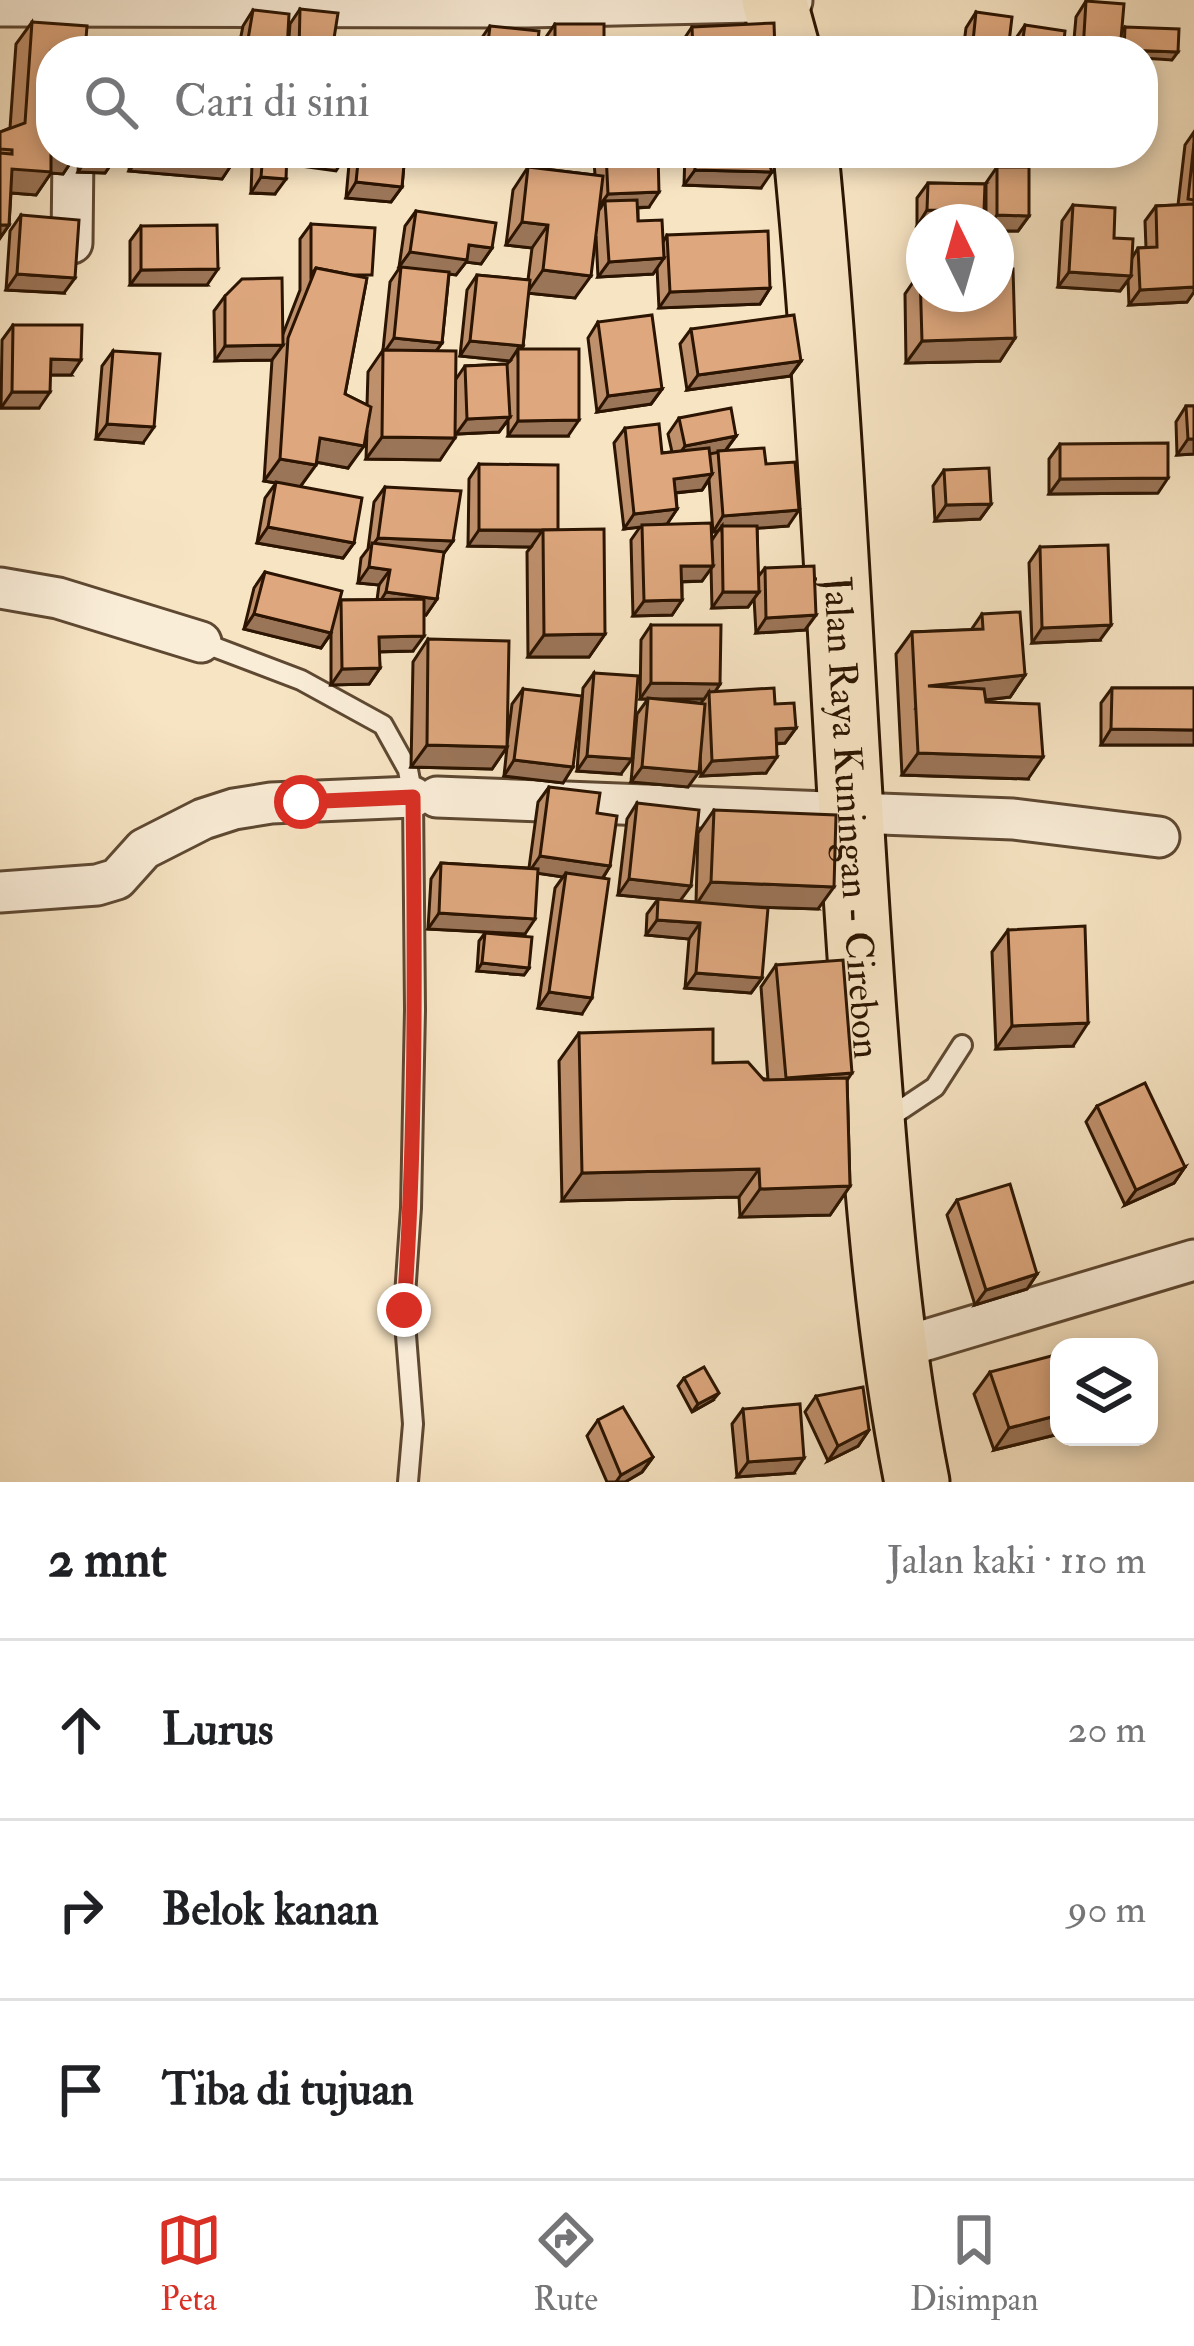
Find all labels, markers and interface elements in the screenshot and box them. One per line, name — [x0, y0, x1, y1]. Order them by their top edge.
search box — [36, 36, 1158, 168]
icon: search — [78, 69, 144, 135]
text: Cari di sini — [174, 74, 370, 130]
north arrow — [906, 204, 1014, 312]
street label: Jalan Raya Kuningan - Cirebon — [813, 574, 892, 1060]
route start — [274, 775, 328, 829]
route end — [377, 1283, 431, 1337]
map controls — [1050, 1338, 1158, 1446]
button: layers — [1050, 1338, 1158, 1446]
text: 2 mnt — [48, 1528, 167, 1592]
text: Jalan kaki · 110 m — [887, 1536, 1146, 1585]
icon: ahead — [48, 1697, 114, 1763]
text: Lurus — [162, 1702, 273, 1758]
text: 20 m — [1068, 1705, 1146, 1754]
icon: right — [48, 1877, 114, 1943]
text: Belok kanan — [162, 1882, 379, 1938]
text: 90 m — [1068, 1885, 1146, 1934]
icon: arrive — [48, 2057, 114, 2123]
text: Tiba di tujuan — [162, 2062, 414, 2118]
tab: Peta — [156, 2207, 222, 2320]
tab: Rute — [533, 2207, 599, 2320]
tab: Disimpan — [910, 2207, 1038, 2320]

